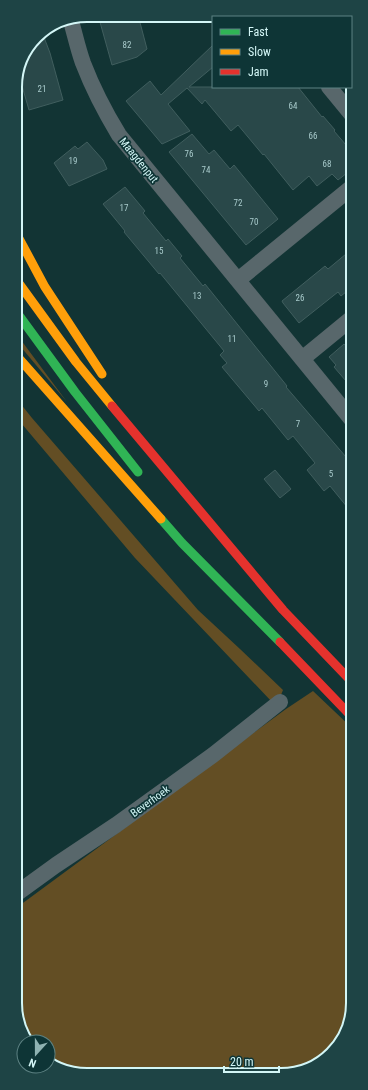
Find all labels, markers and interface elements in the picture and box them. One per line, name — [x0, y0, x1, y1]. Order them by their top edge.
legend — [212, 16, 352, 88]
text: Fast — [248, 25, 269, 39]
house number: 82 — [123, 40, 132, 50]
text: Slow — [248, 45, 271, 59]
text: Jam — [248, 65, 269, 79]
house number: 21 — [38, 84, 46, 94]
house number: 64 — [289, 101, 298, 111]
house number: 66 — [309, 131, 317, 141]
street label: Maagdenput — [116, 135, 161, 185]
house number: 76 — [185, 149, 193, 159]
house number: 19 — [69, 156, 77, 166]
house number: 68 — [323, 159, 331, 169]
house number: 74 — [202, 165, 211, 175]
house number: 72 — [234, 198, 243, 208]
house number: 17 — [120, 203, 129, 213]
house number: 70 — [250, 217, 258, 227]
house number: 15 — [155, 246, 164, 256]
house number: 13 — [193, 291, 201, 301]
house number: 26 — [296, 293, 304, 303]
house number: 11 — [228, 334, 236, 344]
house number: 9 — [264, 379, 268, 389]
house number: 7 — [296, 419, 301, 429]
house number: 5 — [329, 469, 334, 479]
street label: Beverhoek — [128, 783, 172, 820]
north arrow — [16, 1034, 56, 1074]
scale bar — [224, 1048, 279, 1074]
text: 20 m — [230, 1055, 254, 1069]
text: N — [27, 1056, 38, 1070]

